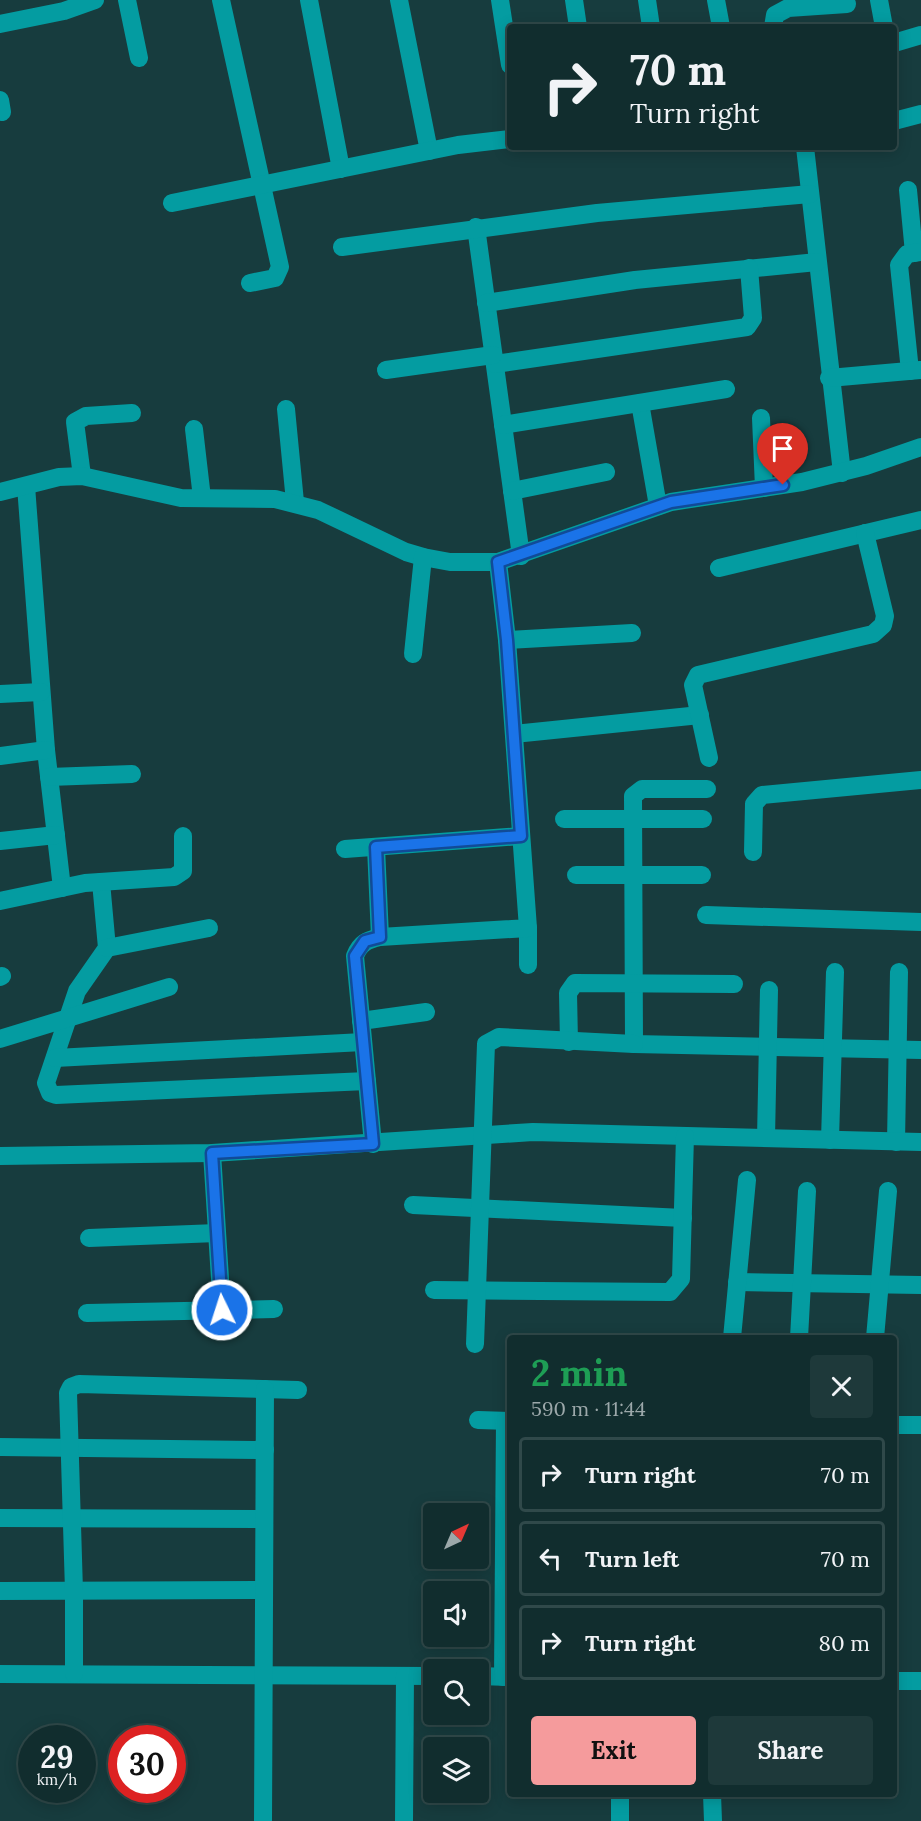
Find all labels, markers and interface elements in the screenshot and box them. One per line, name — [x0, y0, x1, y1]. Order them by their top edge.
text: 70 m — [630, 43, 726, 97]
icon: right — [531, 48, 609, 126]
text: Turn right — [630, 96, 759, 130]
pin — [757, 423, 808, 485]
icon: arrive — [766, 432, 799, 465]
position arrow — [190, 1278, 254, 1342]
text: 2 min — [531, 1350, 628, 1396]
button: close — [810, 1355, 873, 1418]
text: 590 m · 11:44 — [531, 1396, 646, 1421]
icon: right — [534, 1458, 567, 1491]
text: Turn right — [585, 1461, 696, 1489]
text: 70 m — [821, 1461, 870, 1489]
north arrow — [423, 1503, 489, 1569]
map controls — [423, 1503, 489, 1803]
icon: left — [534, 1542, 567, 1575]
text: Turn left — [585, 1545, 679, 1573]
text: 70 m — [821, 1545, 870, 1573]
button: sound — [423, 1581, 489, 1647]
icon: right — [534, 1626, 567, 1659]
text: Turn right — [585, 1629, 696, 1657]
text: 80 m — [819, 1629, 870, 1657]
button: search — [423, 1659, 489, 1725]
button: Exit — [531, 1716, 696, 1785]
button: Share — [708, 1716, 873, 1785]
speed limit sign: 30 — [108, 1725, 186, 1803]
button: layers — [423, 1737, 489, 1803]
text: 29 — [40, 1738, 74, 1776]
text: km/h — [37, 1770, 77, 1789]

